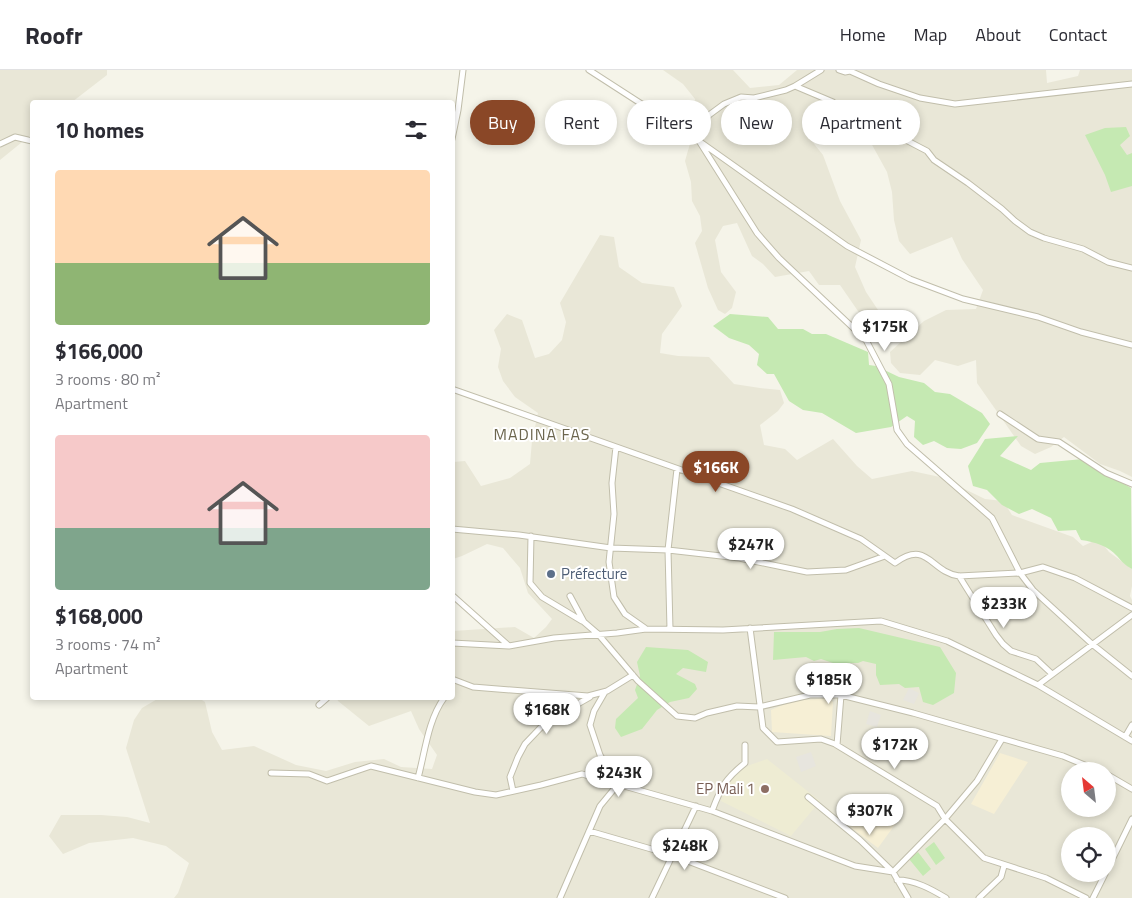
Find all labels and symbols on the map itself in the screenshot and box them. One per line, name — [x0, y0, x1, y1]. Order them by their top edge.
pin: $175K — [850, 310, 920, 352]
district label: MADINA FAS — [493, 422, 591, 446]
pin: $166K — [681, 450, 751, 493]
pin: $247K — [716, 528, 786, 570]
place label: Préfecture — [561, 562, 627, 585]
marker: Préfecture — [545, 568, 557, 580]
pin: $233K — [969, 586, 1039, 629]
pin: $185K — [794, 662, 864, 705]
pin: $168K — [512, 692, 582, 735]
pin: $172K — [860, 728, 930, 770]
pin: $243K — [584, 756, 654, 798]
north arrow — [1061, 762, 1116, 818]
place label: EP Mali 1 — [696, 777, 755, 800]
marker: EP Mali 1 — [759, 783, 771, 795]
pin: $307K — [835, 794, 905, 836]
pin: $248K — [650, 828, 720, 871]

